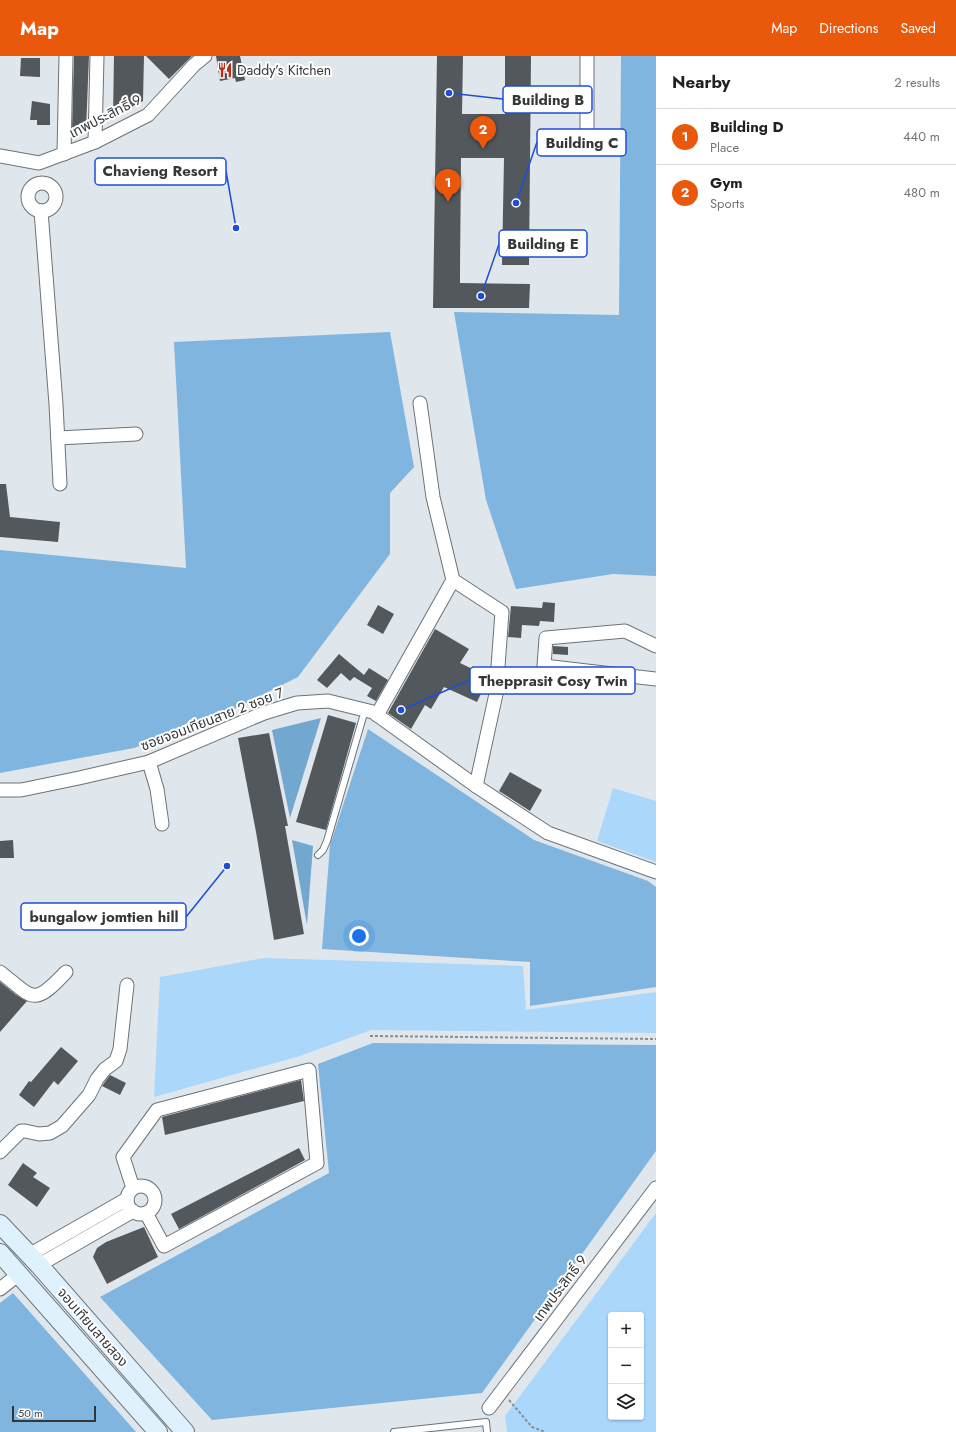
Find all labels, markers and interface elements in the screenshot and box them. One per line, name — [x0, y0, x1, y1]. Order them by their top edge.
text: Map — [20, 15, 59, 42]
text: Map — [771, 18, 797, 38]
text: Directions — [819, 18, 879, 38]
text: Saved — [901, 18, 936, 38]
place label: Daddy’s Kitchen — [237, 60, 331, 80]
restaurant icon: Daddy’s Kitchen — [216, 61, 234, 79]
text: Nearby — [672, 70, 730, 94]
text: 2 results — [894, 73, 940, 92]
callout: Building B — [503, 86, 592, 113]
street label: เทพประสิทธิ์ 9 — [65, 89, 145, 143]
text: Building B — [512, 89, 584, 111]
pin: 2 — [470, 116, 496, 149]
text: Building D — [710, 116, 783, 138]
text: 1 — [682, 127, 688, 146]
text: 440 m — [903, 127, 940, 146]
callout: Building C — [537, 129, 626, 156]
text: Building C — [546, 132, 618, 154]
text: Place — [710, 138, 739, 157]
callout: Chavieng Resort — [95, 158, 226, 185]
text: Chavieng Resort — [103, 160, 218, 182]
pin: 1 — [435, 169, 461, 202]
text: Gym — [710, 172, 743, 194]
text: 2 — [681, 183, 689, 202]
text: 480 m — [903, 183, 940, 202]
text: Sports — [710, 194, 744, 213]
callout: Building E — [499, 230, 587, 257]
text: Building E — [507, 233, 579, 255]
callout: Thepprasit Cosy Twin — [470, 667, 635, 694]
text: Thepprasit Cosy Twin — [478, 670, 628, 692]
street label: ซอยจอมเทียนสาย 2 ซอย 7 — [138, 682, 287, 756]
callout: bungalow jomtien hill — [21, 903, 186, 930]
text: bungalow jomtien hill — [30, 906, 178, 928]
your location — [349, 926, 369, 946]
street label: เทพประสิทธิ์ 9 — [528, 1250, 592, 1326]
street label: จอมเทียนสายสอง — [53, 1283, 133, 1371]
map controls — [608, 1312, 644, 1420]
button: + — [608, 1312, 644, 1348]
button: − — [608, 1348, 644, 1384]
button: layers — [608, 1384, 644, 1420]
scale bar — [12, 1404, 96, 1423]
text: 50 m — [18, 1405, 43, 1421]

